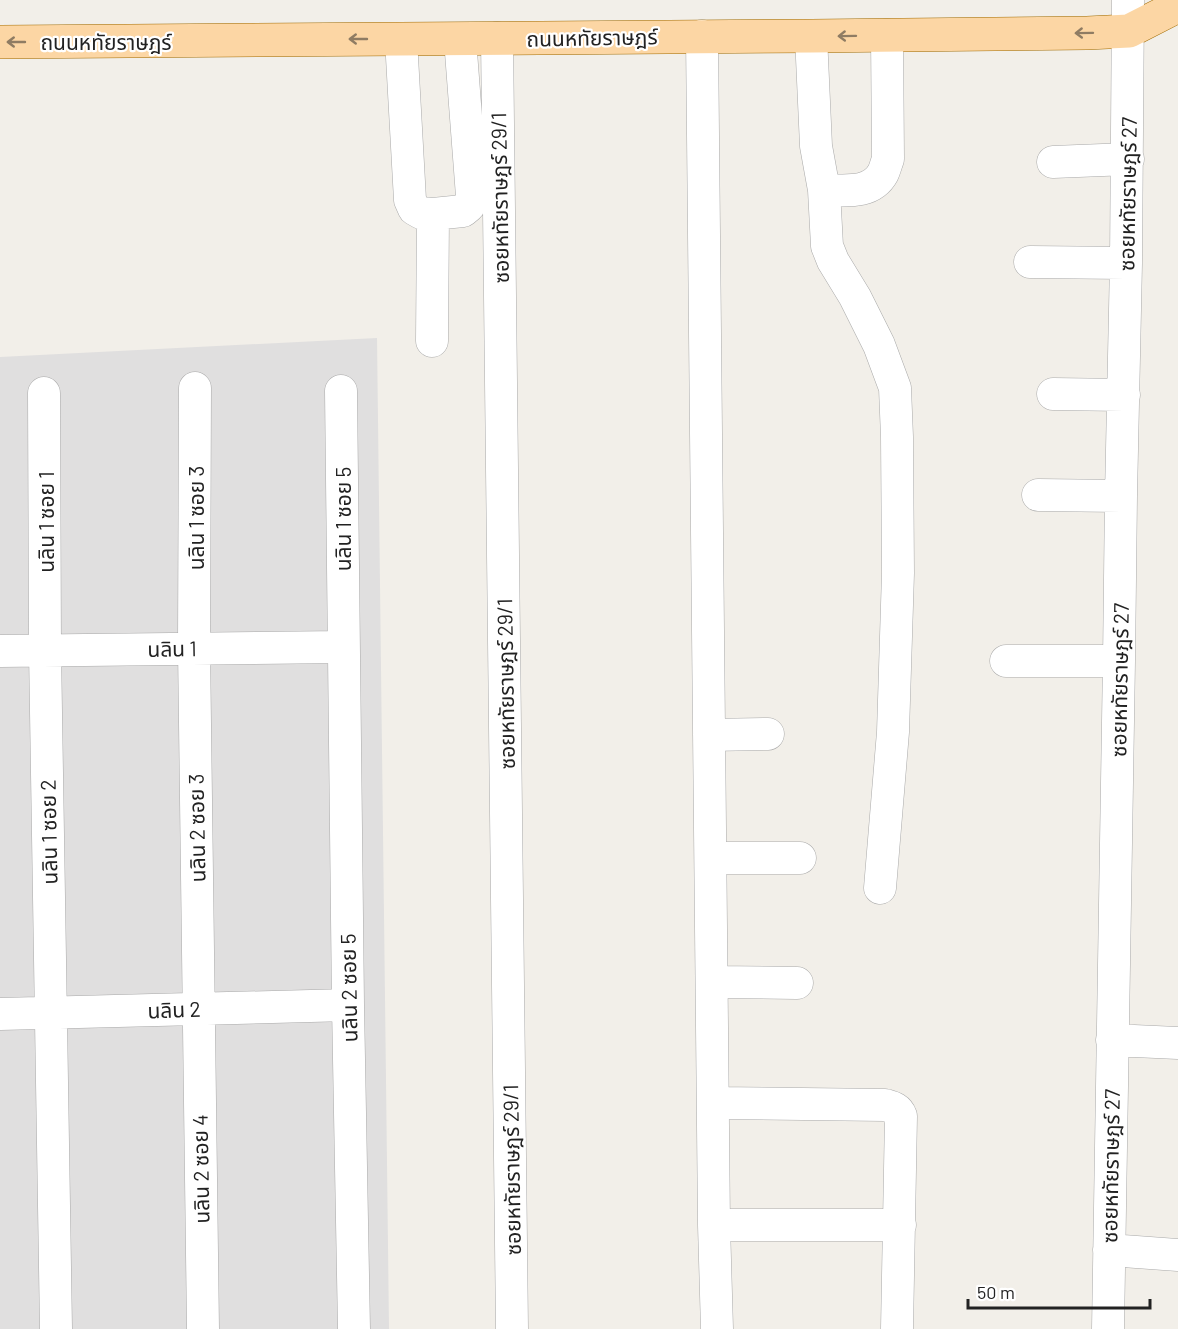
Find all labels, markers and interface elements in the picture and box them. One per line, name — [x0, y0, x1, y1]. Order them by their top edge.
street label: ถนนหทัยราษฎร์ — [526, 23, 659, 51]
one-way arrow — [1074, 27, 1094, 39]
street label: ถนนหทัยราษฎร์ — [40, 29, 173, 54]
one-way arrow — [837, 30, 857, 42]
one-way arrow — [348, 33, 368, 45]
one-way arrow — [6, 36, 26, 47]
street label: ซอยหทัยราษฎร์ 29/1 — [485, 112, 513, 284]
street label: ซอยหทัยราษฎร์ 27 — [1113, 117, 1141, 271]
street label: นลิน 1 ซอย 3 — [183, 466, 208, 570]
street label: นลิน 1 ซอย 5 — [330, 467, 355, 571]
street label: นลิน 1 ซอย 1 — [33, 471, 58, 573]
street label: ซอยหทัยราษฎร์ 29/1 — [491, 598, 519, 770]
street label: ซอยหทัยราษฎร์ 27 — [1105, 603, 1133, 757]
street label: นลิน 1 — [147, 635, 197, 661]
street label: นลิน 2 ซอย 3 — [183, 773, 209, 883]
street label: นลิน 1 ซอย 2 — [35, 779, 61, 885]
street label: นลิน 2 ซอย 5 — [335, 933, 361, 1043]
street label: นลิน 2 — [147, 996, 201, 1022]
street label: ซอยหทัยราษฎร์ 29/1 — [497, 1084, 525, 1256]
street label: ซอยหทัยราษฎร์ 27 — [1096, 1089, 1124, 1243]
street label: นลิน 2 ซอย 4 — [187, 1114, 213, 1224]
scale bar — [968, 1272, 1150, 1310]
text: 50 m — [977, 1281, 1015, 1303]

